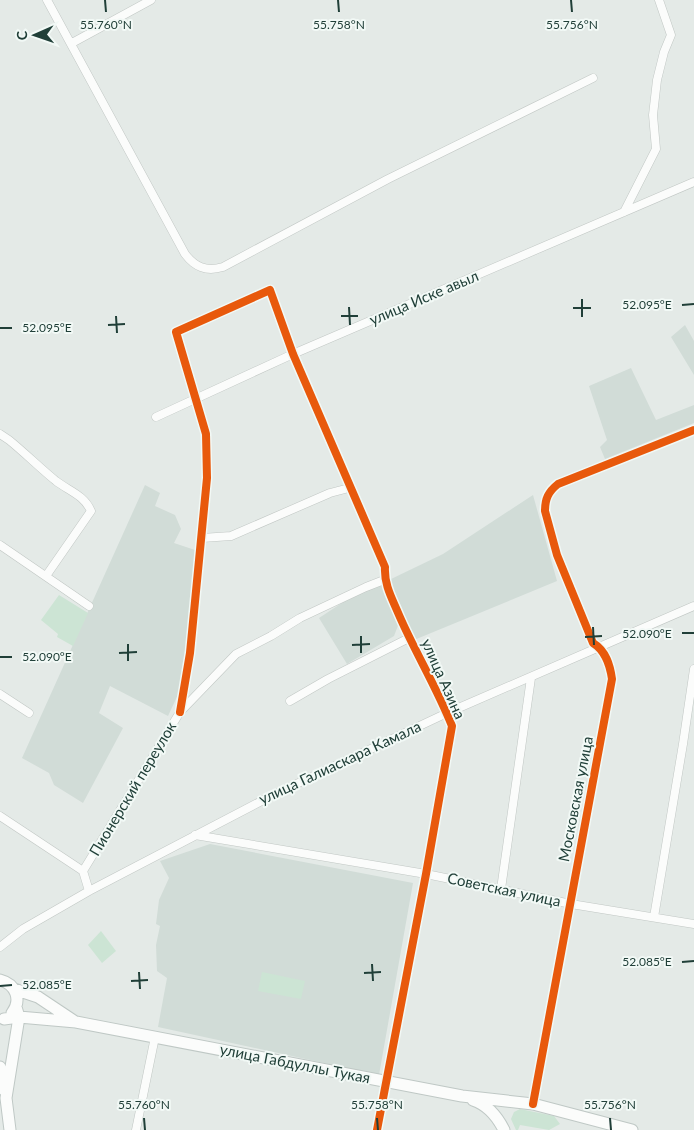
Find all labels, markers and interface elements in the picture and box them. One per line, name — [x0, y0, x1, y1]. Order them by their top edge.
north arrow — [10, 10, 60, 60]
text: 55.760°N — [80, 17, 132, 32]
text: 55.758°N — [313, 17, 365, 32]
text: 55.756°N — [546, 17, 598, 32]
text: С — [13, 30, 30, 40]
street label: улица Иске авыл — [366, 266, 481, 328]
text: 52.095°E — [622, 297, 672, 312]
text: 52.095°E — [22, 320, 72, 335]
text: 52.090°E — [622, 626, 672, 641]
street label: улица Азина — [418, 636, 470, 722]
text: 52.090°E — [22, 649, 72, 664]
street label: улица Галиаскара Камала — [256, 717, 423, 808]
street label: Пионерский переулок — [85, 718, 179, 859]
street label: Московская улица — [554, 735, 596, 863]
street label: Советская улица — [446, 868, 563, 910]
text: 52.085°E — [622, 954, 672, 969]
text: 52.085°E — [22, 977, 72, 992]
street label: улица Габдуллы Тукая — [219, 1040, 372, 1086]
text: 55.760°N — [118, 1097, 170, 1112]
text: 55.758°N — [351, 1097, 403, 1112]
text: 55.756°N — [584, 1097, 636, 1112]

